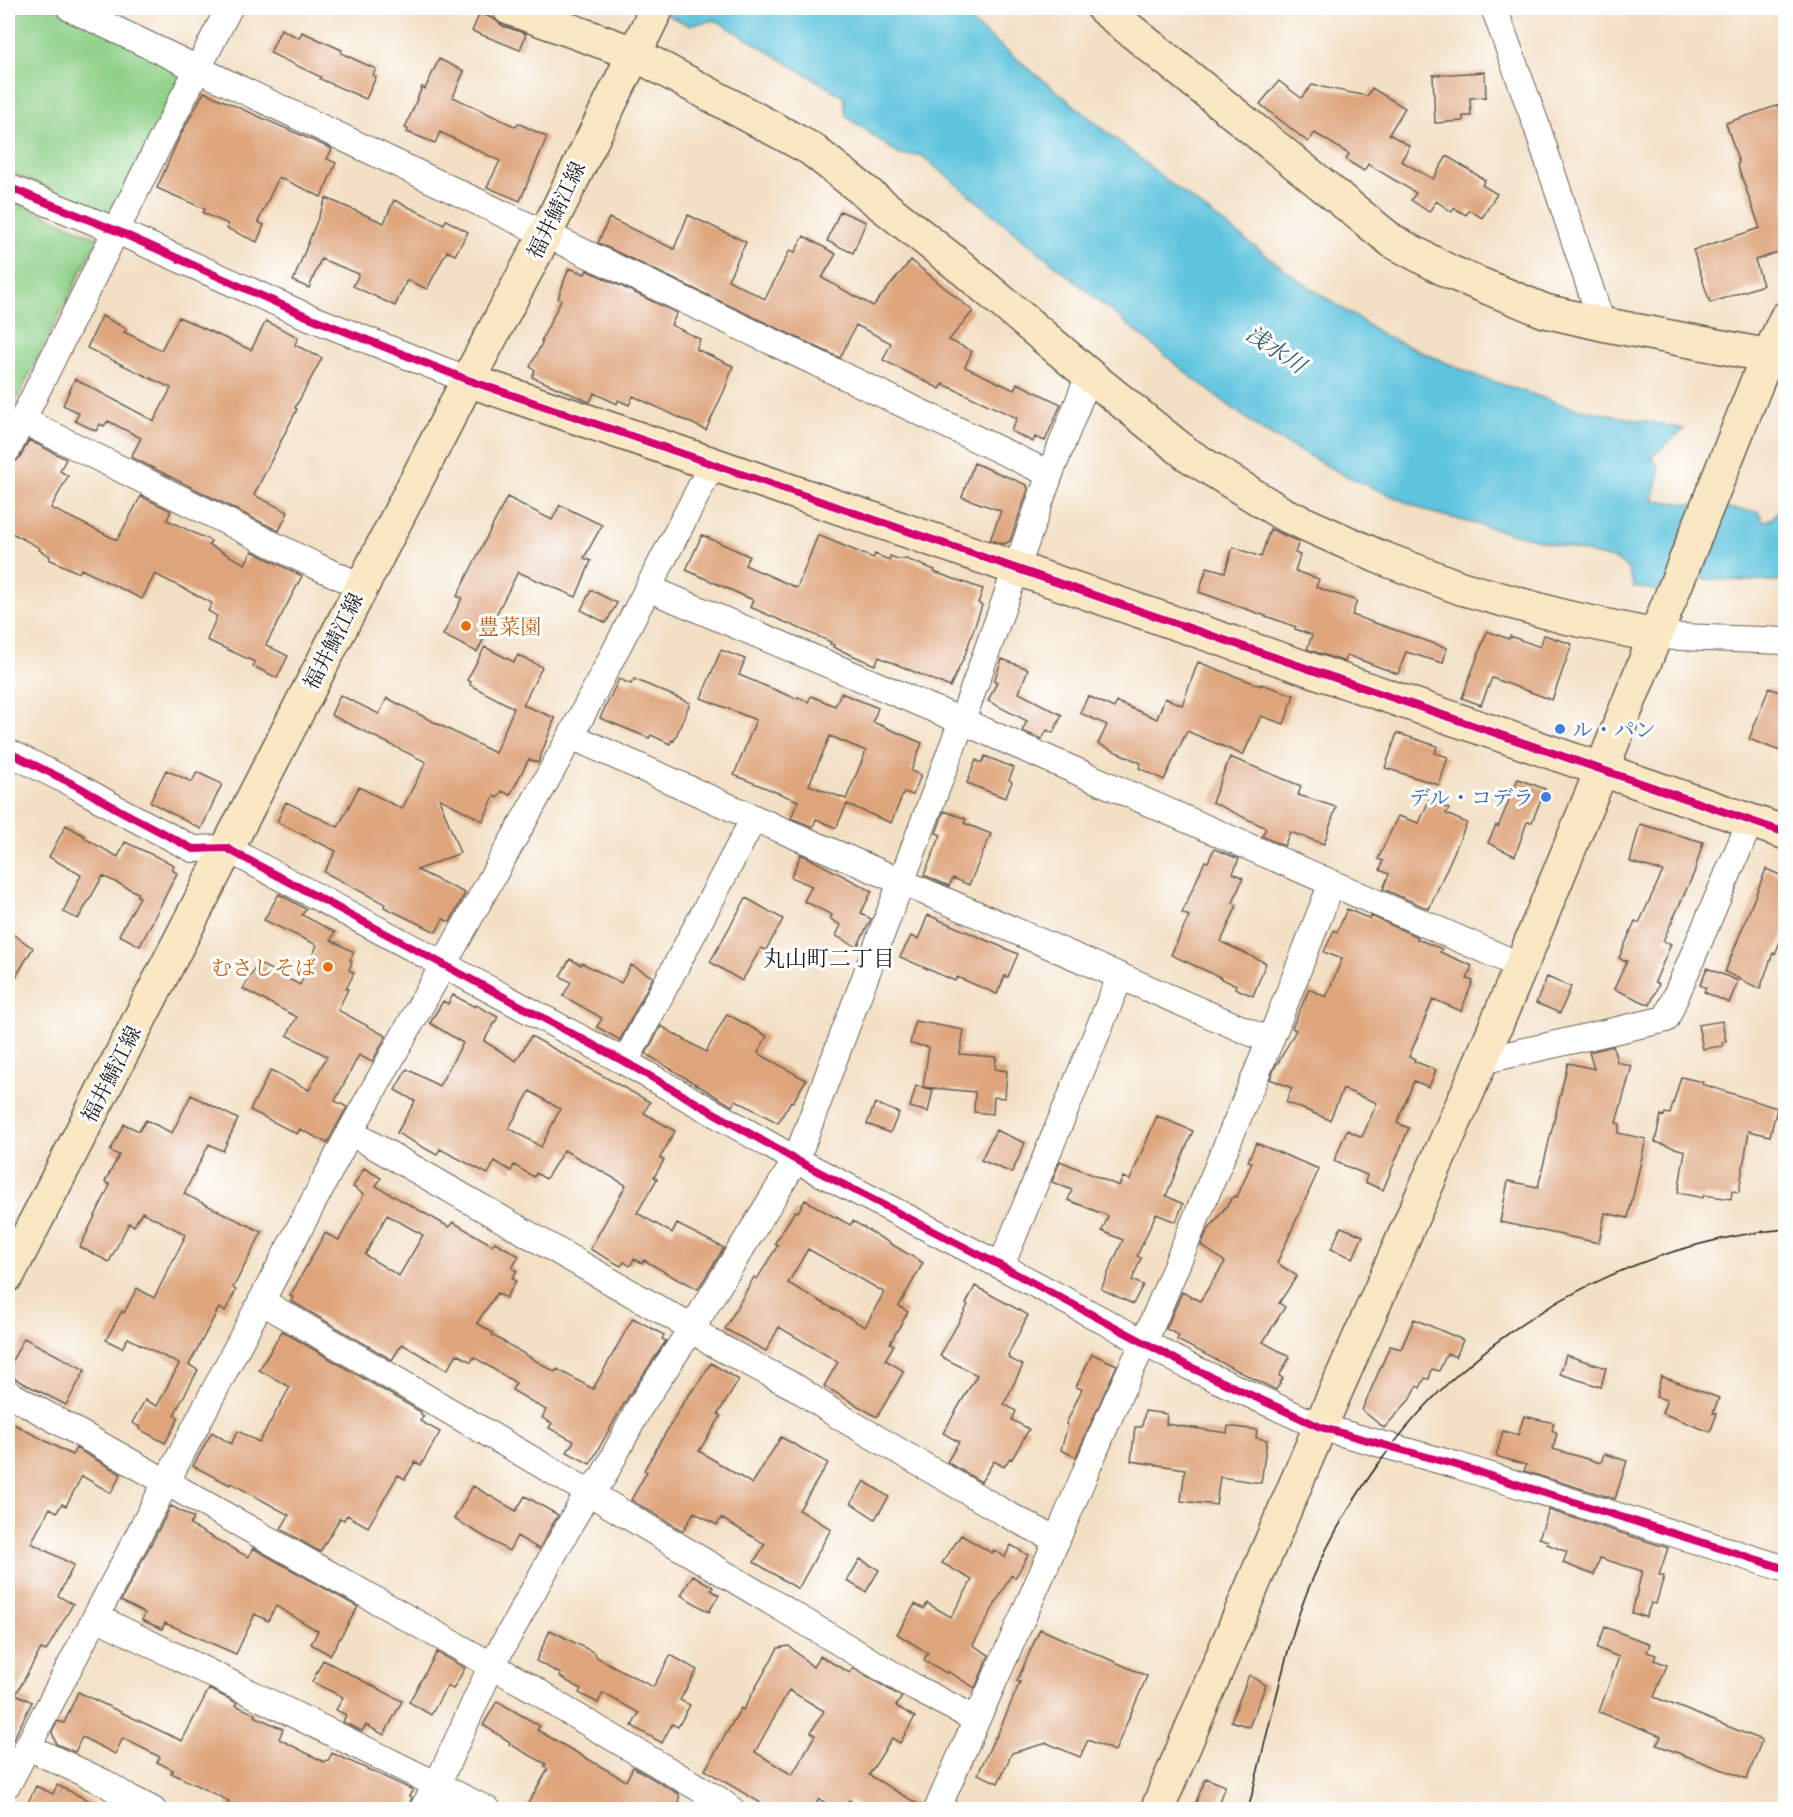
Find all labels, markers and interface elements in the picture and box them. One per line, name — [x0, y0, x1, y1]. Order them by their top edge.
street label: 福井鯖江線 — [519, 156, 593, 264]
water label: 浅水川 — [1240, 317, 1314, 382]
street label: 福井鯖江線 — [295, 587, 371, 695]
place label: 豊菜園 — [478, 611, 541, 642]
marker: 豊菜園 — [459, 619, 473, 633]
place label: ル・パン — [1572, 714, 1656, 745]
marker: ル・パン — [1553, 722, 1567, 736]
place label: デル・コデラ — [1409, 782, 1534, 813]
marker: デル・コデラ — [1539, 790, 1553, 804]
district label: 丸山町二丁目 — [763, 942, 895, 974]
place label: むさしそば — [211, 952, 316, 983]
marker: むさしそば — [321, 960, 335, 974]
street label: 福井鯖江線 — [73, 1020, 149, 1128]

